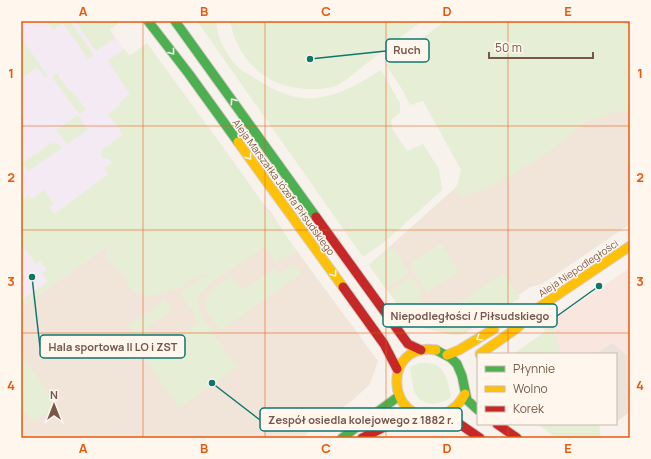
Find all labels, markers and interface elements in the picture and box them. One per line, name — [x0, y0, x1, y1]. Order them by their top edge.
text: A — [79, 2, 88, 20]
text: B — [200, 2, 208, 20]
text: C — [321, 2, 331, 20]
text: D — [442, 2, 452, 20]
text: E — [564, 2, 572, 20]
scale bar — [489, 34, 593, 60]
callout: Ruch — [386, 39, 429, 62]
text: 50 m — [495, 39, 522, 56]
text: Ruch — [393, 42, 421, 57]
one-way arrow — [167, 47, 174, 54]
text: 1 — [8, 64, 14, 82]
text: 1 — [637, 64, 643, 82]
one-way arrow — [230, 98, 237, 105]
street label: Aleja Marszałka Józefa Piłsudskiego — [230, 116, 338, 258]
one-way arrow — [244, 152, 251, 159]
text: 2 — [7, 168, 15, 186]
text: 2 — [636, 168, 644, 186]
street label: Aleja Niepodległości — [535, 236, 621, 300]
one-way arrow — [329, 270, 336, 277]
text: 3 — [7, 272, 15, 290]
text: 3 — [636, 272, 644, 290]
callout: Niepodległości / Piłsudskiego — [383, 304, 557, 327]
text: Niepodległości / Piłsudskiego — [391, 308, 550, 323]
one-way arrow — [476, 334, 483, 341]
callout: Hala sportowa II LO i ZST — [40, 335, 185, 358]
text: Hala sportowa II LO i ZST — [49, 339, 178, 354]
legend — [477, 353, 617, 425]
text: Płynnie — [513, 360, 555, 377]
text: 4 — [7, 376, 15, 394]
text: 4 — [636, 376, 644, 394]
text: Wolno — [513, 380, 548, 397]
north arrow — [34, 385, 74, 425]
text: N — [50, 387, 58, 402]
text: Korek — [513, 400, 545, 417]
callout: Zespół osiedla kolejowego z 1882 r. — [260, 408, 462, 431]
text: Zespół osiedla kolejowego z 1882 r. — [268, 412, 454, 427]
text: A — [79, 439, 88, 457]
text: B — [200, 439, 208, 457]
text: C — [321, 439, 331, 457]
text: D — [442, 439, 452, 457]
text: E — [564, 439, 572, 457]

